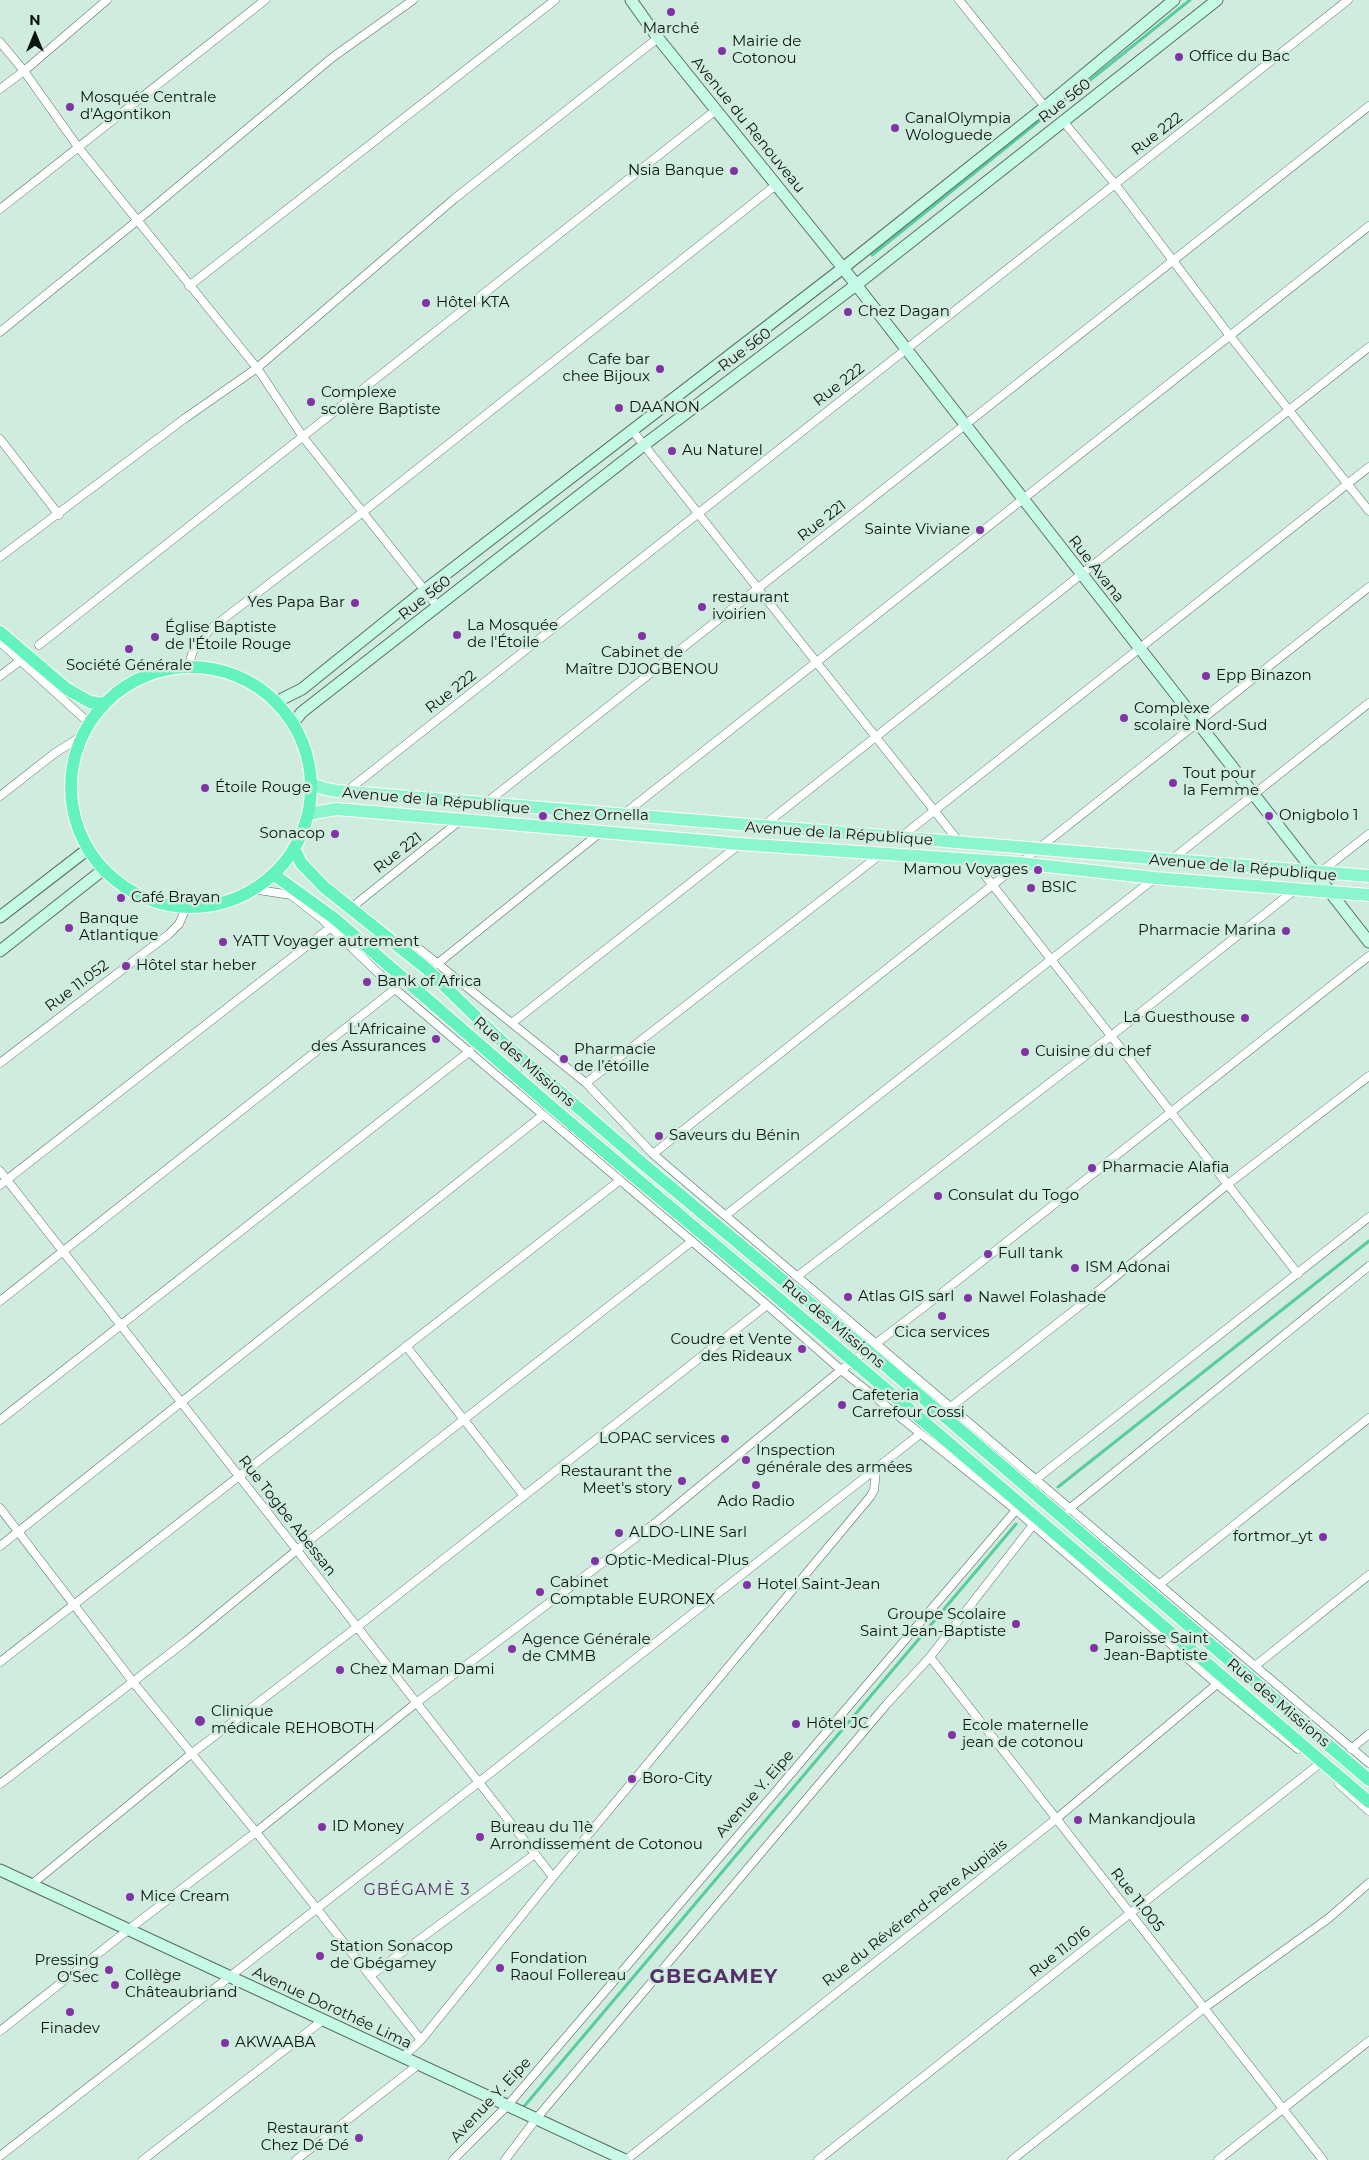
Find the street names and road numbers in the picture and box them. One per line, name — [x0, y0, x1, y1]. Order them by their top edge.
street label: Avenue du Renouveau — [688, 53, 808, 197]
street label: Rue 560 — [1035, 75, 1095, 127]
street label: Rue 222 — [1128, 109, 1186, 159]
street label: Rue 560 — [715, 324, 775, 376]
street label: Rue 222 — [810, 360, 868, 410]
street label: Rue 221 — [794, 497, 850, 545]
street label: Rue Avana — [1064, 532, 1128, 606]
street label: Rue 560 — [395, 572, 455, 624]
street label: Rue 222 — [422, 667, 480, 717]
street label: Avenue de la République — [341, 784, 531, 818]
street label: Avenue de la République — [744, 818, 934, 850]
street label: Rue 221 — [370, 829, 426, 877]
street label: Avenue de la République — [1148, 851, 1338, 885]
street label: Rue 11.052 — [42, 956, 112, 1016]
street label: Rue des Missions — [470, 1013, 578, 1111]
street label: Rue des Missions — [778, 1276, 888, 1372]
street label: Rue Togbe Abessan — [234, 1452, 340, 1580]
street label: Rue des Missions — [1223, 1655, 1333, 1751]
street label: Avenue Y. Eipe — [712, 1747, 798, 1841]
street label: Rue du Révérend-Père Aupiais — [819, 1835, 1011, 1991]
street label: Rue 11.005 — [1106, 1864, 1168, 1936]
street label: Rue 11.016 — [1026, 1923, 1094, 1981]
street label: Avenue Dorothée Lima — [250, 1963, 414, 2053]
street label: Avenue Y. Eipe — [447, 2054, 535, 2146]

